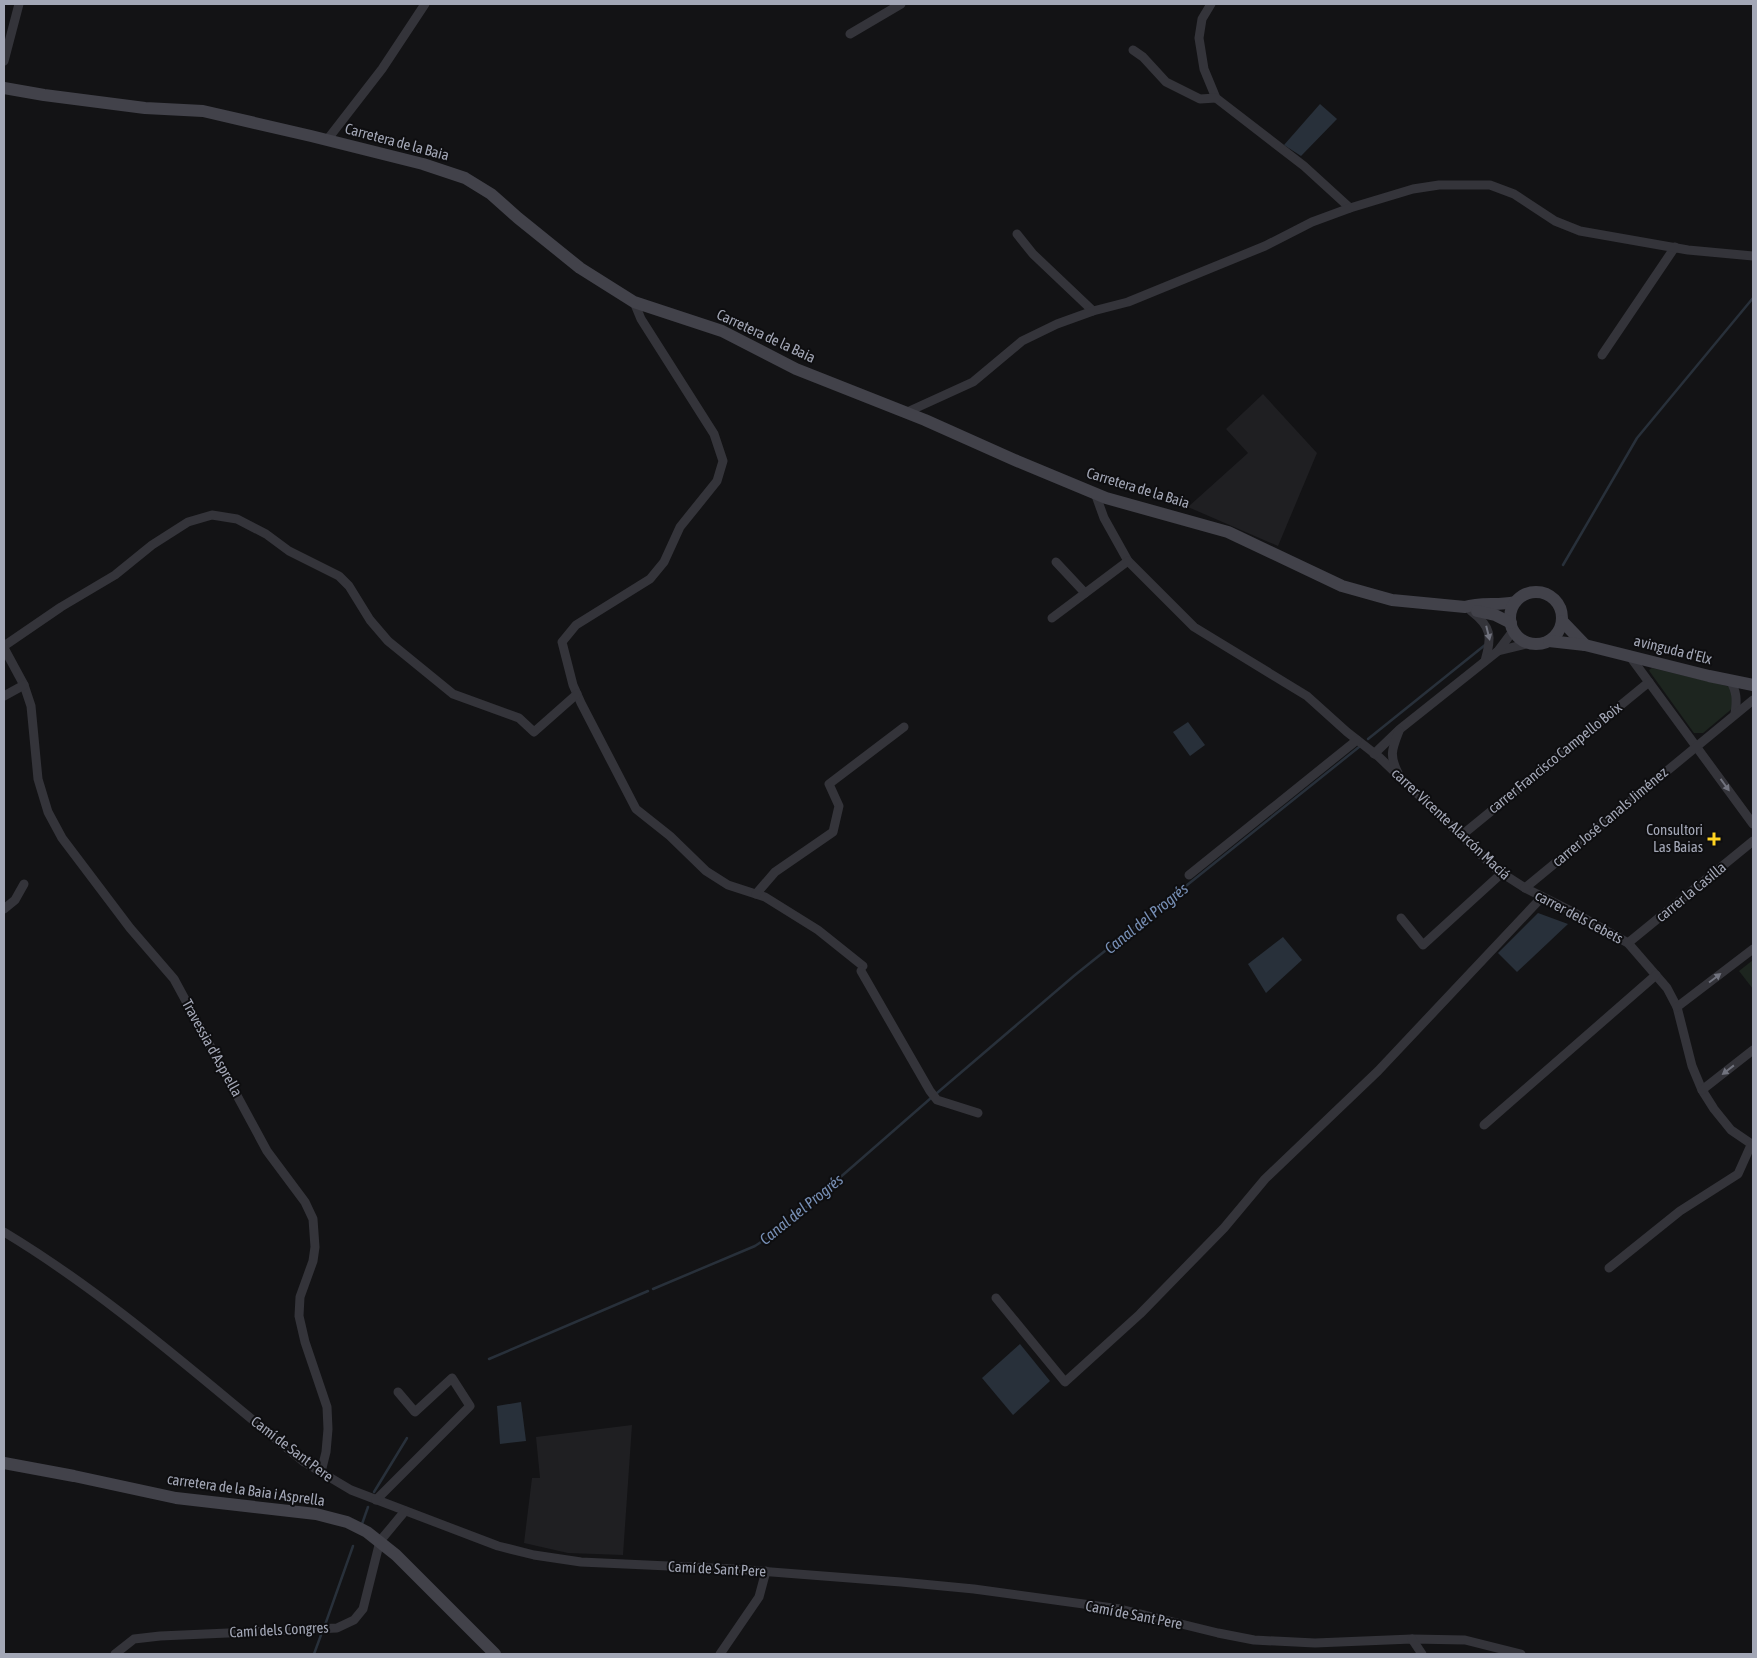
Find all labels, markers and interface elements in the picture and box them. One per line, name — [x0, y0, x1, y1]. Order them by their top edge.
street label: Carretera de la Baia — [343, 119, 451, 164]
street label: Carretera de la Baia — [714, 305, 818, 366]
street label: Carretera de la Baia — [1084, 464, 1192, 511]
one-way arrow — [1484, 625, 1492, 641]
street label: avinguda d'Elx — [1632, 632, 1714, 667]
street label: carrer Francisco Campello Boix — [1485, 699, 1625, 817]
street label: carrer José Canals Jiménez — [1549, 763, 1671, 870]
street label: carrer Vicente Alarcón Maciá — [1389, 764, 1514, 883]
one-way arrow — [1720, 778, 1730, 792]
place label: Consultori Las Baias — [1646, 821, 1703, 855]
marker: Consultori Las Baias — [1707, 832, 1721, 846]
street label: carrer la Casilla — [1652, 858, 1729, 925]
water label: Canal del Progrés — [1101, 879, 1192, 958]
street label: carrer dels Cebets — [1532, 886, 1626, 947]
one-way arrow — [1708, 973, 1721, 984]
street label: Travessia d'Asprella — [179, 996, 246, 1099]
one-way arrow — [1721, 1064, 1734, 1075]
water label: Canal del Progrés — [756, 1170, 847, 1249]
street label: Camí de Sant Pere — [248, 1412, 337, 1485]
street label: carretera de la Baia i Asprella — [166, 1470, 326, 1509]
street label: Camí de Sant Pere — [668, 1557, 767, 1580]
street label: Camí de Sant Pere — [1084, 1597, 1184, 1632]
street label: Camí dels Congres — [229, 1618, 329, 1641]

